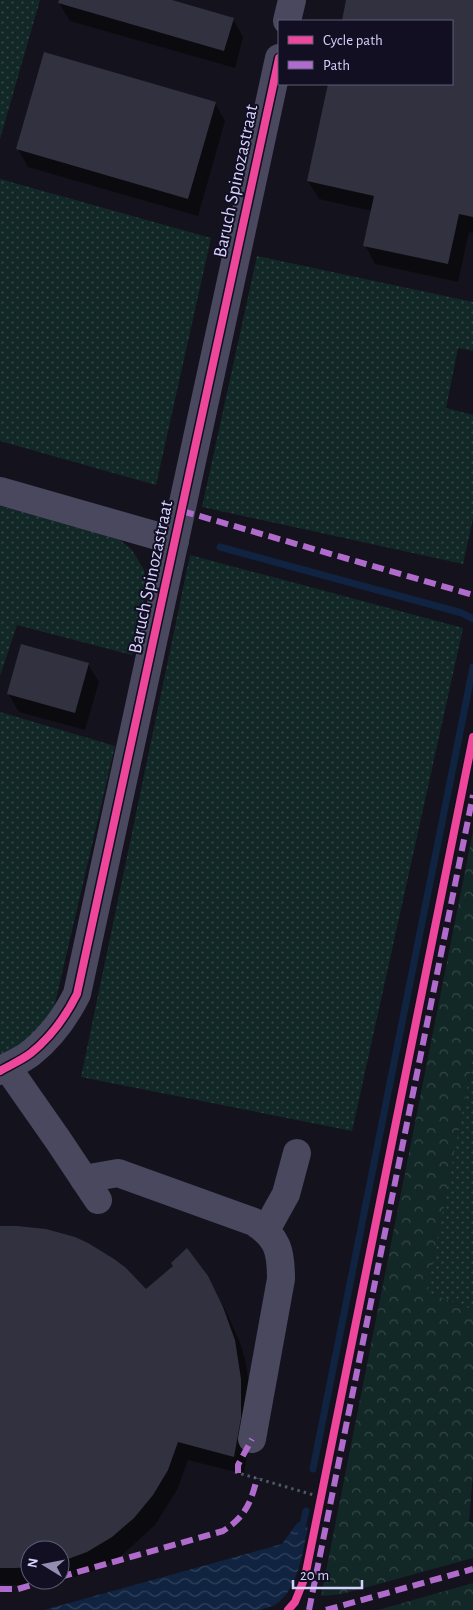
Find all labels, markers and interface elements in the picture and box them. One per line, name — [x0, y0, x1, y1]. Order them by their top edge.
legend — [278, 20, 453, 85]
text: Cycle path — [323, 33, 383, 48]
text: Path — [323, 58, 350, 73]
street label: Baruch Spinozastraat — [210, 103, 262, 259]
street label: Baruch Spinozastraat — [125, 499, 177, 655]
north arrow — [20, 1540, 70, 1590]
text: N — [25, 1557, 41, 1569]
scale bar — [293, 1558, 362, 1590]
text: 20 m — [300, 1568, 329, 1583]

